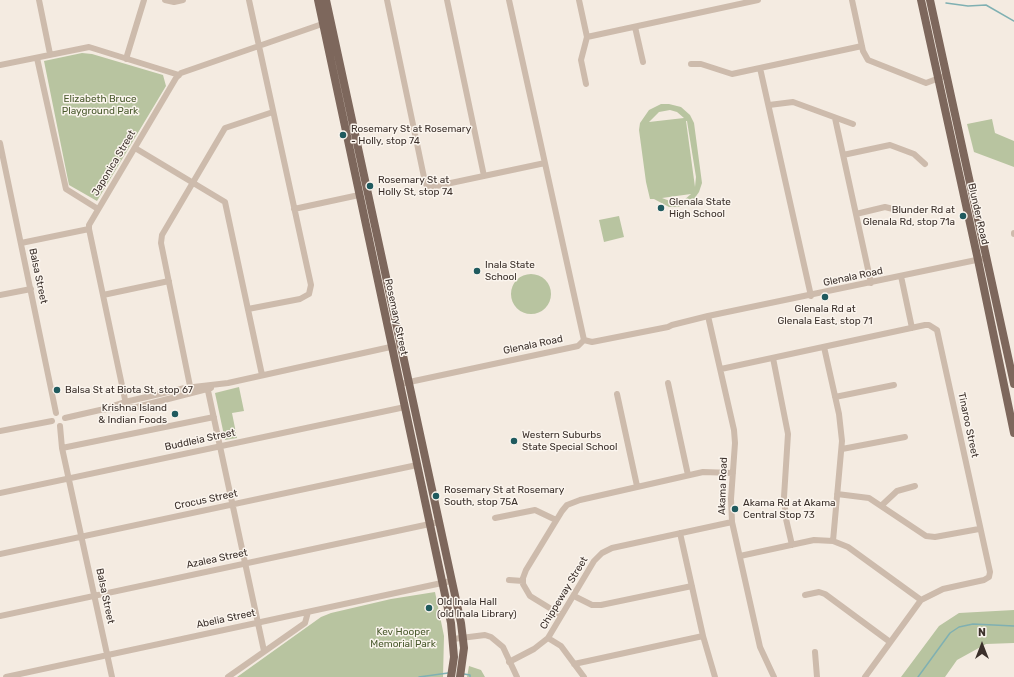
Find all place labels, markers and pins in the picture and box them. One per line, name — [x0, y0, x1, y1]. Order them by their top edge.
place label: Rosemary St at Rosemary - Holly, stop 74 — [351, 123, 471, 146]
marker: Rosemary St at Rosemary - Holly, stop 74 — [338, 130, 348, 140]
place label: Rosemary St at Holly St, stop 74 — [378, 174, 453, 198]
marker: Rosemary St at Holly St, stop 74 — [365, 181, 375, 191]
place label: Glenala State High School — [669, 196, 731, 220]
marker: Glenala State High School — [656, 203, 666, 213]
place label: Blunder Rd at Glenala Rd, stop 71a — [863, 204, 955, 228]
marker: Blunder Rd at Glenala Rd, stop 71a — [958, 211, 968, 221]
place label: Inala State School — [485, 259, 535, 282]
marker: Inala State School — [472, 266, 482, 276]
marker: Glenala Rd at Glenala East, stop 71 — [820, 292, 830, 302]
place label: Glenala Rd at Glenala East, stop 71 — [778, 303, 872, 326]
place label: Balsa St at Biota St, stop 67 — [65, 384, 193, 396]
marker: Balsa St at Biota St, stop 67 — [52, 385, 62, 395]
place label: Krishna Island & Indian Foods — [98, 402, 167, 426]
marker: Krishna Island & Indian Foods — [170, 409, 180, 419]
place label: Western Suburbs State Special School — [522, 429, 617, 452]
marker: Western Suburbs State Special School — [509, 436, 519, 446]
place label: Rosemary St at Rosemary South, stop 75A — [444, 484, 564, 508]
marker: Rosemary St at Rosemary South, stop 75A — [431, 491, 441, 501]
place label: Akama Rd at Akama Central Stop 73 — [743, 497, 836, 520]
marker: Akama Rd at Akama Central Stop 73 — [730, 504, 740, 514]
place label: Old Inala Hall (old Inala Library) — [437, 596, 517, 620]
marker: Old Inala Hall (old Inala Library) — [424, 603, 434, 613]

